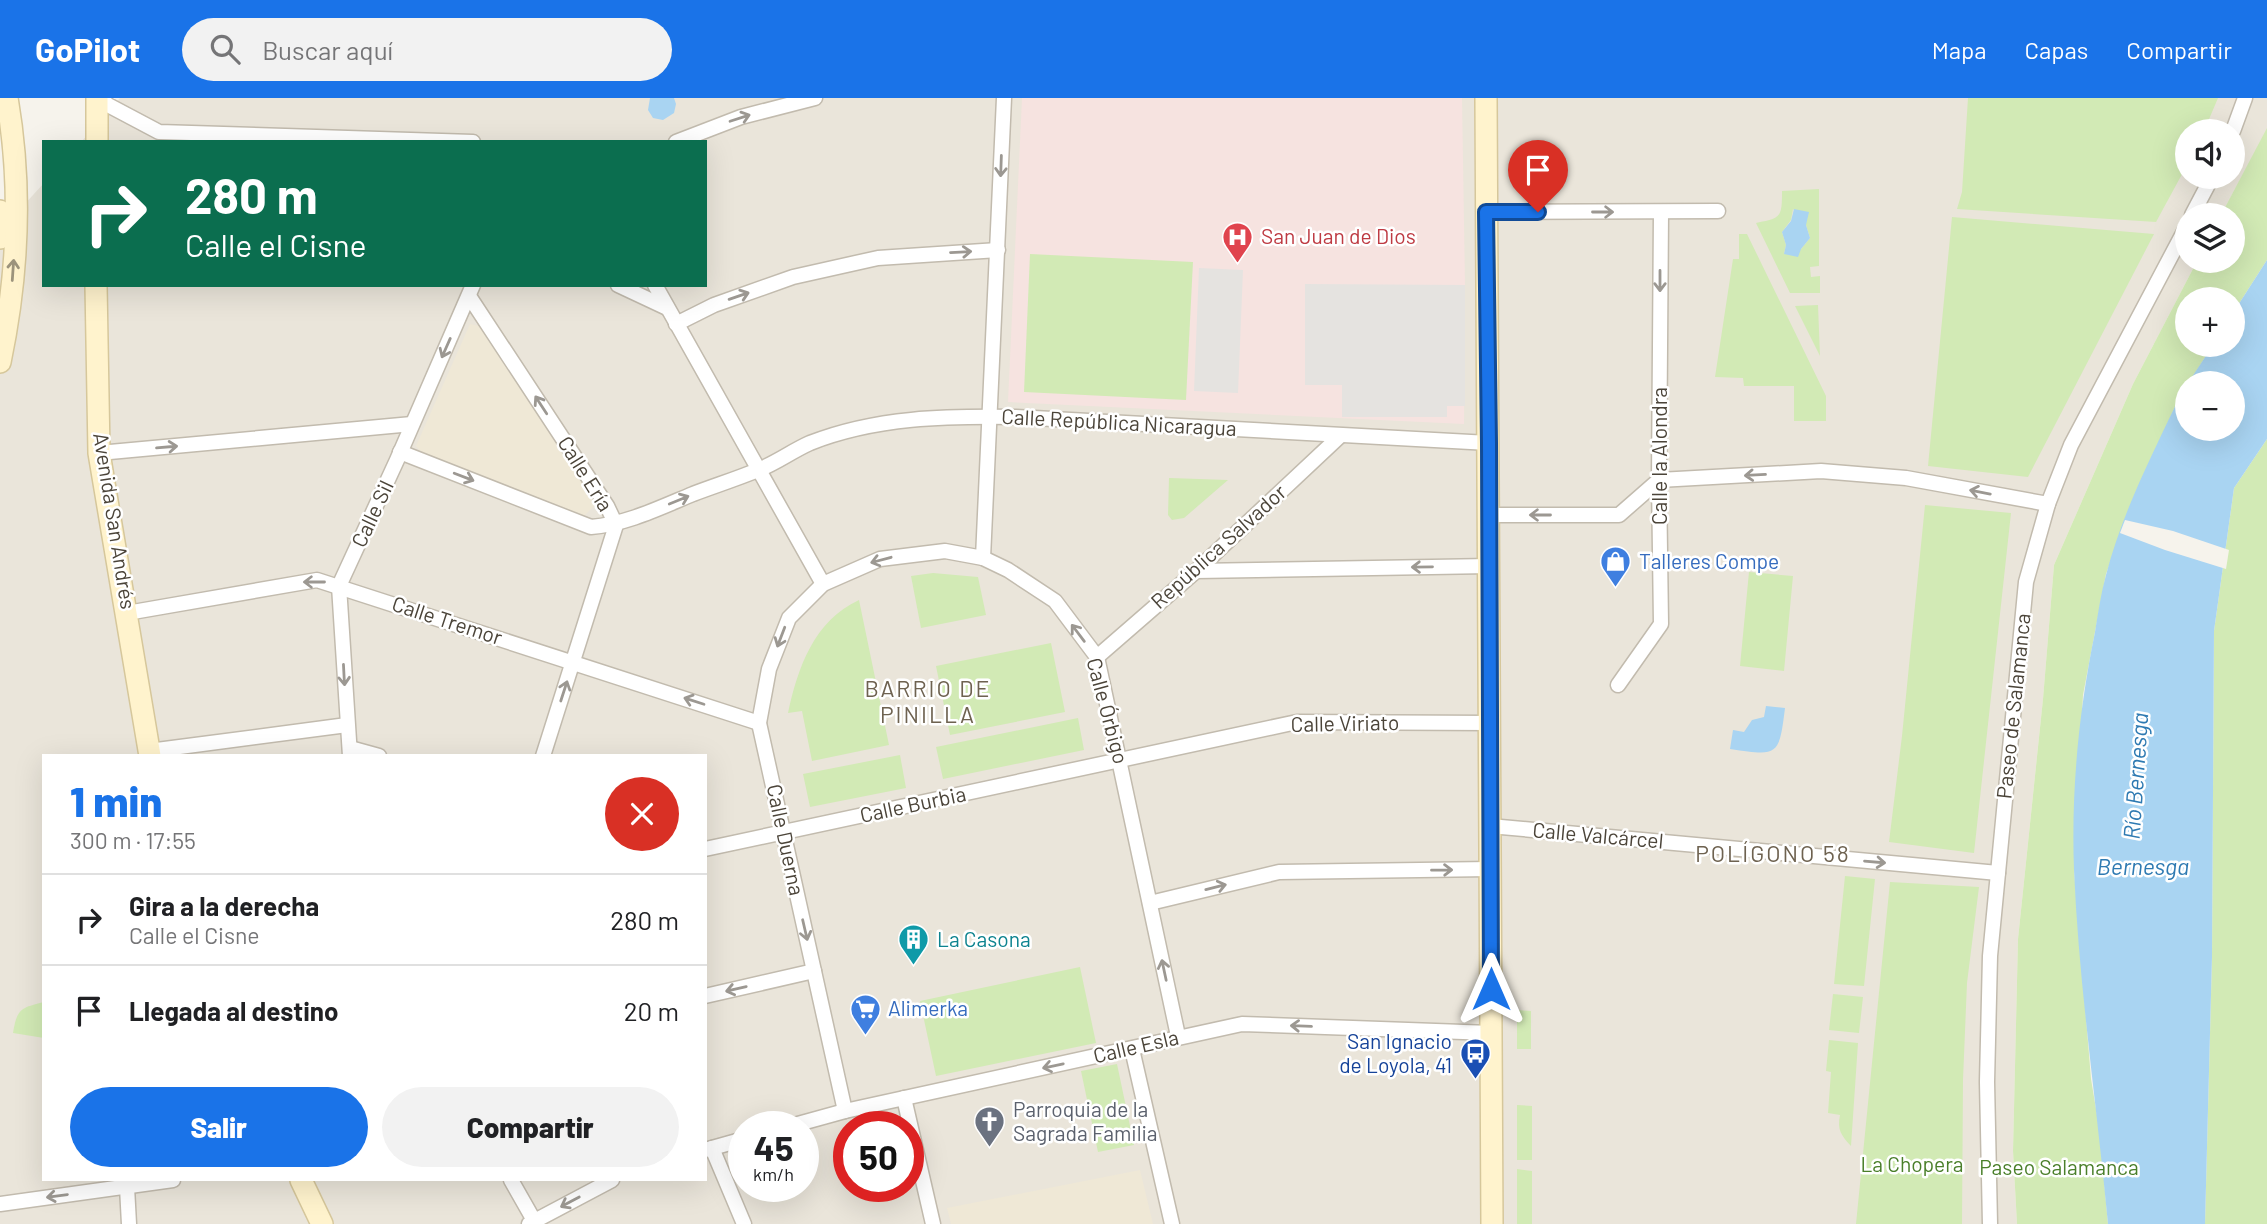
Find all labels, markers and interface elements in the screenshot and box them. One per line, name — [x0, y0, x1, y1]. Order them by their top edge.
search box — [182, 18, 672, 81]
text: GoPilot — [35, 29, 140, 69]
icon: search — [206, 30, 244, 68]
text: Buscar aquí — [262, 34, 393, 65]
text: Mapa — [1932, 35, 1987, 64]
text: Capas — [2025, 35, 2088, 64]
text: Compartir — [2126, 35, 2232, 64]
one-way arrow — [729, 111, 751, 124]
map controls — [2175, 119, 2245, 441]
button: sound — [2175, 119, 2245, 189]
pin — [1508, 140, 1568, 212]
icon: arrive — [1519, 151, 1557, 189]
one-way arrow — [995, 154, 1008, 177]
text: 280 m — [185, 165, 318, 224]
icon: right — [70, 168, 161, 259]
button: layers — [2175, 203, 2245, 273]
one-way arrow — [1592, 205, 1615, 219]
hospital icon: San Juan de Dios — [1221, 220, 1255, 264]
place label: San Juan de Dios — [1261, 223, 1416, 248]
text: Calle el Cisne — [185, 225, 367, 263]
one-way arrow — [949, 245, 972, 258]
one-way arrow — [7, 260, 20, 282]
one-way arrow — [1654, 269, 1667, 292]
button: + — [2175, 287, 2245, 357]
one-way arrow — [727, 289, 749, 301]
one-way arrow — [439, 337, 452, 358]
button: − — [2175, 371, 2245, 441]
street label: Calle la Alondra — [1646, 387, 1671, 525]
one-way arrow — [534, 395, 548, 415]
street label: Calle República Nicaragua — [1001, 403, 1237, 440]
street label: Avenida San Andrés — [89, 431, 142, 611]
street label: Calle Ería — [553, 431, 619, 515]
one-way arrow — [156, 441, 178, 454]
one-way arrow — [1743, 468, 1766, 481]
one-way arrow — [452, 472, 474, 485]
street label: Calle Sil — [345, 476, 398, 551]
street label: República Salvador — [1145, 478, 1291, 613]
one-way arrow — [1970, 484, 1992, 498]
one-way arrow — [668, 492, 689, 505]
one-way arrow — [1529, 508, 1552, 522]
shop icon: Talleres Compe — [1599, 545, 1633, 589]
place label: Talleres Compe — [1639, 548, 1779, 573]
one-way arrow — [870, 555, 892, 568]
one-way arrow — [1410, 561, 1433, 574]
one-way arrow — [303, 576, 326, 589]
street label: Calle Tremor — [389, 590, 506, 649]
street label: Paseo de Salamanca — [1990, 612, 2035, 800]
one-way arrow — [1071, 624, 1086, 643]
one-way arrow — [774, 626, 787, 647]
street label: Calle Órbigo — [1082, 655, 1135, 766]
one-way arrow — [338, 663, 351, 686]
district label: BARRIO DE PINILLA — [865, 674, 992, 728]
one-way arrow — [558, 680, 571, 702]
one-way arrow — [683, 694, 705, 707]
street label: Calle Viriato — [1290, 709, 1399, 736]
water label: Río Bernesga — [2117, 711, 2153, 840]
text: 1 min — [70, 775, 162, 825]
button: close — [605, 777, 679, 851]
street label: Calle Burbia — [857, 780, 968, 827]
street label: Calle Duerna — [762, 782, 810, 898]
street label: Calle Valcárcel — [1532, 816, 1665, 853]
text: 300 m · 17:55 — [70, 826, 196, 854]
district label: POLÍGONO 58 — [1695, 839, 1851, 867]
water label: Bernesga — [2097, 852, 2189, 880]
one-way arrow — [1864, 856, 1886, 869]
one-way arrow — [1430, 863, 1453, 876]
one-way arrow — [1204, 880, 1227, 893]
text: Gira a la derecha — [129, 890, 319, 921]
icon: right — [70, 901, 108, 939]
text: 280 m — [610, 904, 679, 935]
one-way arrow — [798, 918, 812, 941]
text: Calle el Cisne — [129, 921, 260, 949]
building icon: La Casona — [897, 923, 931, 967]
place label: La Casona — [937, 926, 1031, 951]
position arrow — [1454, 952, 1528, 1026]
one-way arrow — [1156, 959, 1170, 982]
one-way arrow — [725, 983, 748, 996]
icon: arrive — [70, 992, 108, 1030]
supermarket icon: Alimerka — [848, 992, 882, 1036]
text: Llegada al destino — [129, 995, 338, 1026]
text: 20 m — [624, 995, 679, 1026]
place label: Alimerka — [888, 995, 968, 1020]
one-way arrow — [1289, 1019, 1312, 1032]
street label: Calle Esla — [1091, 1024, 1181, 1067]
place label: San Ignacio de Loyola, 41 — [1339, 1028, 1452, 1077]
bus stop icon: San Ignacio de Loyola, 41 — [1458, 1037, 1492, 1081]
one-way arrow — [1042, 1059, 1065, 1073]
button: Salir — [70, 1087, 368, 1167]
button: Compartir — [382, 1087, 679, 1167]
place label: Parroquia de la Sagrada Familia — [1013, 1096, 1158, 1145]
church icon: Parroquia de la Sagrada Familia — [973, 1105, 1007, 1149]
speed limit sign: 50 — [833, 1111, 924, 1202]
text: 45 — [753, 1126, 794, 1168]
park label: La Chopera — [1860, 1151, 1964, 1176]
park label: Paseo Salamanca — [1979, 1154, 2139, 1179]
text: km/h — [753, 1163, 794, 1185]
one-way arrow — [46, 1190, 69, 1203]
one-way arrow — [560, 1195, 581, 1209]

